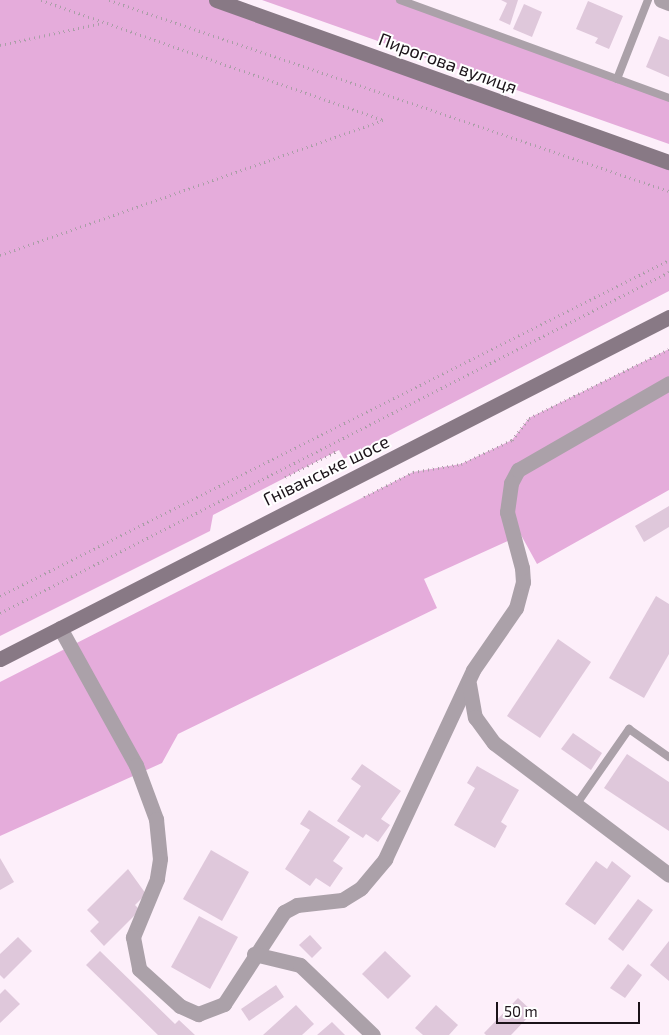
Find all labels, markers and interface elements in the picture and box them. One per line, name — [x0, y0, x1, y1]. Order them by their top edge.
street label: Пирогова вулиця — [376, 28, 520, 98]
street label: Гніванське шосе — [259, 430, 393, 510]
scale bar — [499, 992, 643, 1024]
text: 50 m — [504, 1002, 538, 1020]

